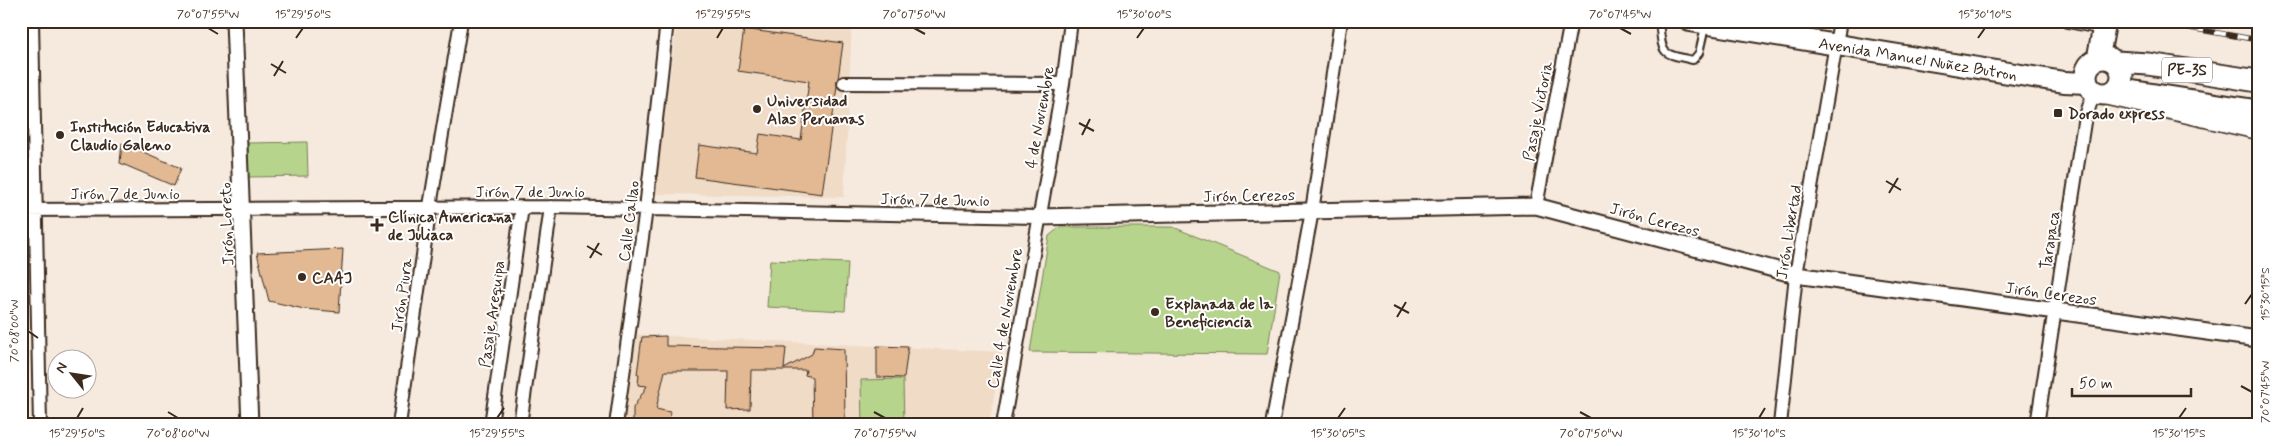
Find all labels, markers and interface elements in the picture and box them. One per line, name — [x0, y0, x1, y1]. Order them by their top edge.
text: 70°07'55"W — [177, 7, 239, 23]
text: 15°29'50"S — [275, 7, 332, 23]
text: 15°29'55"S — [695, 7, 751, 23]
text: 70°07'50"W — [883, 7, 946, 23]
text: 15°30'00"S — [1116, 7, 1172, 23]
text: 70°07'45"W — [1589, 7, 1651, 23]
text: 15°30'10"S — [1958, 7, 2012, 23]
street label: Avenida Manuel Nuñez Butron — [1817, 33, 2019, 86]
road number: PE-3S — [2162, 58, 2212, 82]
street label: Pasaje Victoria — [1519, 59, 1558, 163]
street label: 4 de Noviembre — [1021, 64, 1060, 170]
place label: Universidad Alas Peruanas — [767, 91, 865, 130]
marker: Universidad Alas Peruanas — [751, 103, 763, 115]
place label: Dorado express — [2068, 104, 2166, 125]
marker: Dorado express — [2052, 107, 2064, 119]
place label: Institución Educativa Claudio Galeno — [70, 117, 210, 156]
marker: Institución Educativa Claudio Galeno — [54, 129, 66, 141]
street label: Calle Callao — [614, 179, 645, 263]
street label: Jirón Loreto — [216, 182, 239, 266]
street label: Jirón 7 de Junio — [475, 182, 585, 203]
street label: Jirón Libertad — [1772, 183, 1807, 281]
street label: Jirón 7 de Junio — [70, 184, 180, 205]
street label: Jirón Cerezos — [1203, 185, 1295, 208]
street label: Jirón 7 de Junio — [880, 189, 990, 212]
street label: Jirón Cerezos — [1607, 198, 1702, 243]
place label: Clínica Americana de Juliaca — [388, 207, 512, 246]
street label: Tarapaca — [2035, 209, 2065, 271]
marker: Clínica Americana de Juliaca — [370, 218, 384, 232]
street label: Calle 4 de Noviembre — [983, 246, 1028, 390]
street label: Jirón Piura — [387, 256, 418, 334]
street label: Pasaje Arequipa — [475, 259, 510, 369]
text: 15°30'15"S — [2258, 267, 2274, 321]
place label: CAAJ — [312, 268, 352, 289]
marker: CAAJ — [296, 271, 308, 283]
street label: Jirón Cerezos — [2004, 278, 2098, 311]
place label: Explanada de la Beneficiencia — [1165, 294, 1273, 333]
text: 70°08'00"W — [7, 299, 23, 362]
marker: Explanada de la Beneficiencia — [1149, 306, 1161, 318]
north arrow — [48, 348, 98, 398]
text: N — [51, 359, 72, 377]
text: 70°07'45"W — [2258, 361, 2274, 423]
scale bar — [2072, 366, 2190, 398]
text: 50 m — [2079, 374, 2113, 394]
text: 15°29'50"S — [49, 426, 106, 442]
text: 70°08'00"W — [147, 426, 210, 442]
text: 15°29'55"S — [469, 426, 525, 442]
text: 70°07'55"W — [854, 426, 916, 442]
text: 15°30'05"S — [1311, 426, 1366, 442]
text: 70°07'50"W — [1560, 426, 1623, 442]
text: 15°30'10"S — [1732, 426, 1786, 442]
text: 15°30'15"S — [2152, 426, 2206, 442]

